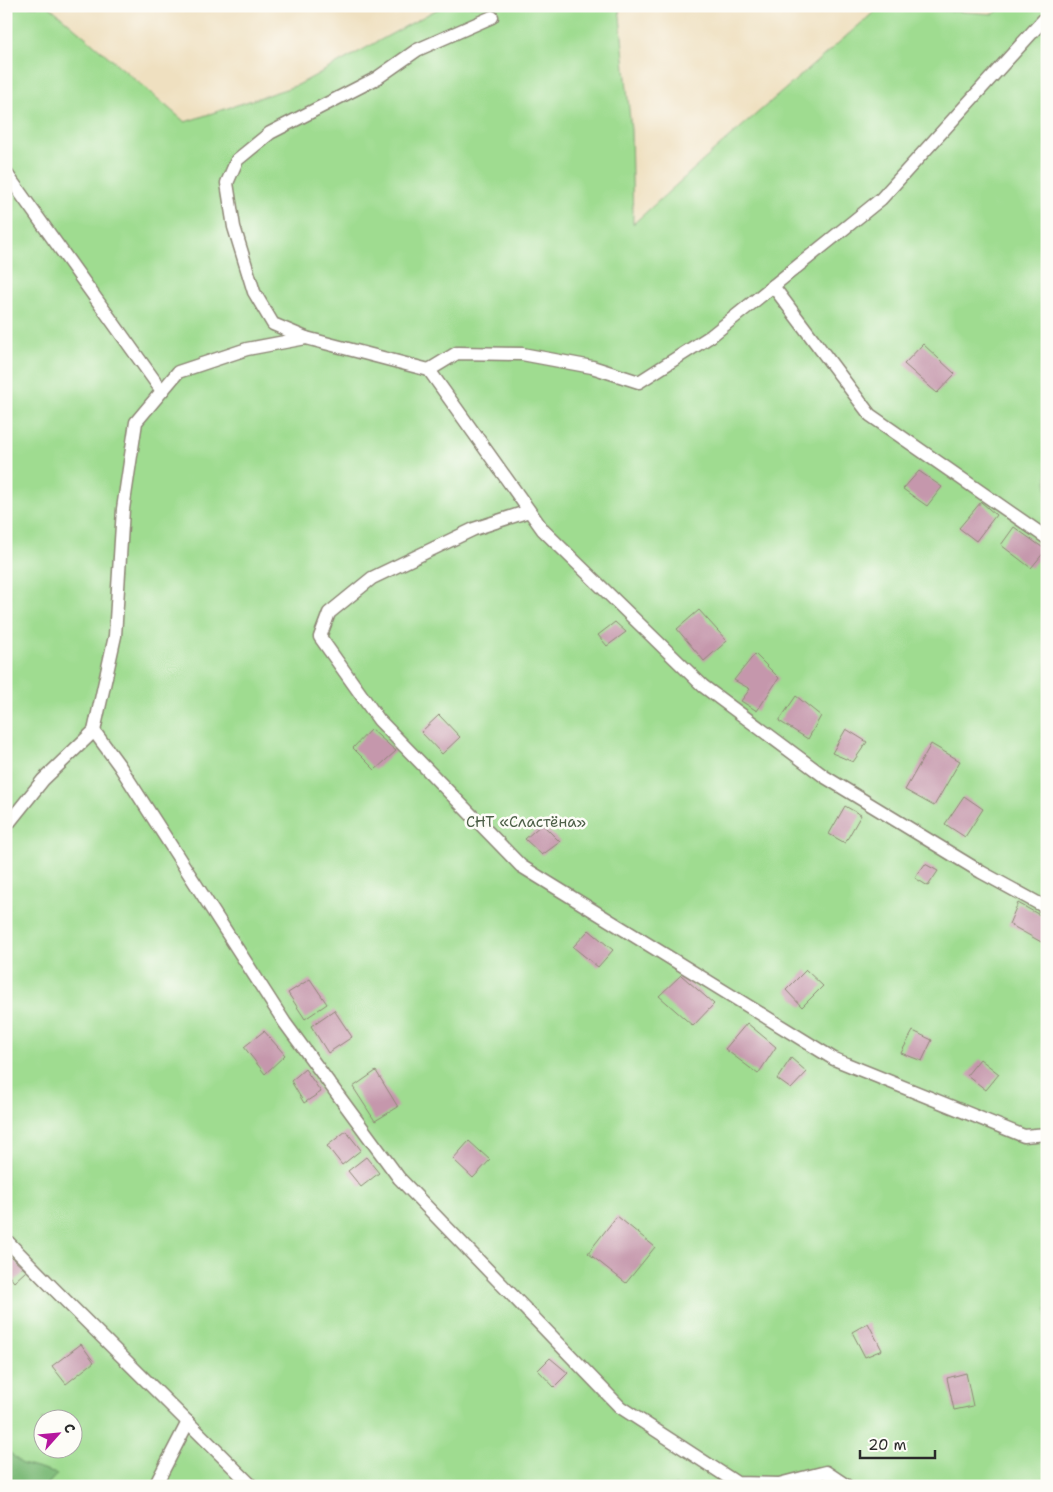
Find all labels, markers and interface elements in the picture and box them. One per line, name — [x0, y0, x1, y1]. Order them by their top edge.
park label: СНТ «Сластёна» — [466, 812, 586, 832]
north arrow — [32, 1410, 82, 1460]
text: С — [60, 1420, 80, 1436]
scale bar — [860, 1427, 936, 1459]
text: 20 m — [868, 1435, 907, 1455]

